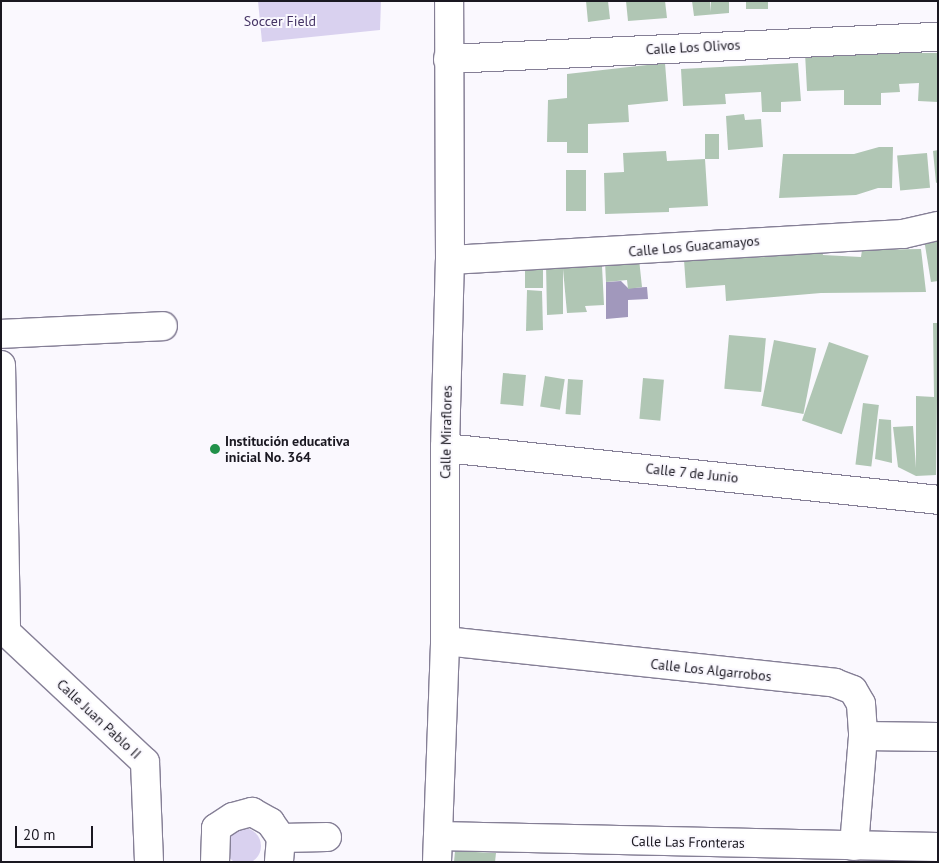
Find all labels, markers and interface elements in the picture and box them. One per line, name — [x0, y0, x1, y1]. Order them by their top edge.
park label: Soccer Field — [244, 13, 316, 29]
street label: Calle Los Olivos — [645, 36, 741, 58]
street label: Calle Los Guacamayos — [628, 232, 760, 260]
street label: Calle Miraflores — [437, 385, 455, 479]
place label: Institución educativa inicial No. 364 — [225, 433, 350, 466]
marker: Institución educativa inicial No. 364 — [209, 443, 221, 455]
street label: Calle 7 de Junio — [644, 460, 740, 486]
street label: Calle Los Algarrobos — [649, 655, 773, 685]
street label: Calle Juan Pablo II — [53, 676, 145, 762]
scale bar — [18, 816, 95, 848]
text: 20 m — [23, 825, 56, 844]
street label: Calle Las Fronteras — [631, 833, 745, 851]

